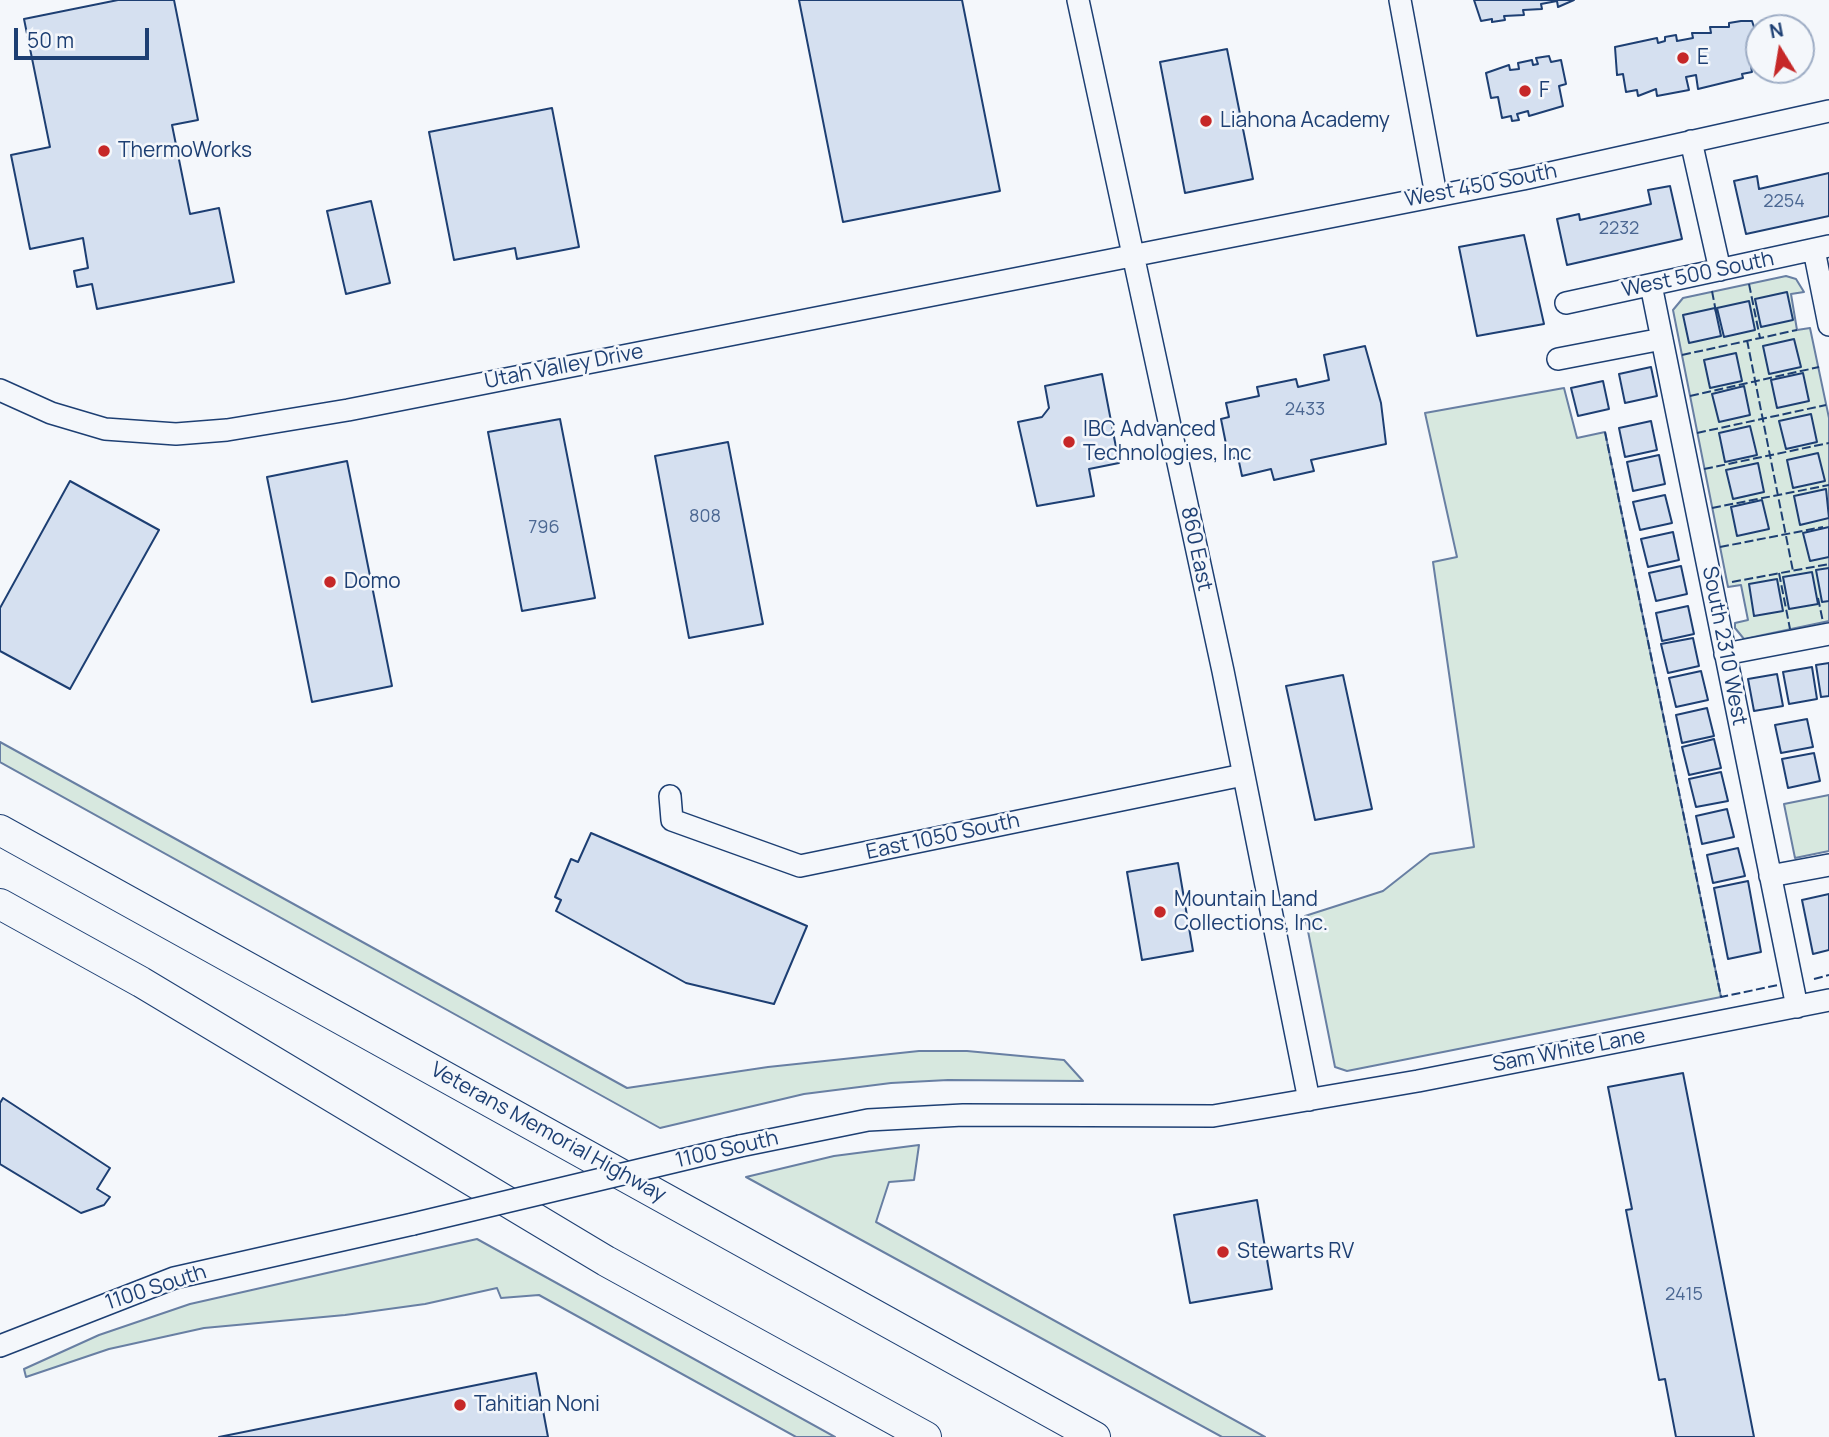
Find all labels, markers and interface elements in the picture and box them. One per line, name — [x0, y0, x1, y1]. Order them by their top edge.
scale bar — [18, 14, 152, 58]
north arrow — [1745, 14, 1815, 84]
text: N — [1767, 16, 1786, 44]
text: 50 m — [27, 26, 74, 54]
place label: E — [1697, 45, 1709, 71]
marker: E — [1675, 50, 1691, 66]
place label: F — [1539, 78, 1550, 104]
marker: F — [1517, 83, 1533, 99]
place label: Liahona Academy — [1220, 108, 1390, 134]
marker: Liahona Academy — [1198, 113, 1214, 129]
place label: ThermoWorks — [118, 138, 252, 164]
marker: ThermoWorks — [96, 143, 112, 159]
street label: West 450 South — [1403, 159, 1559, 213]
house number: 2254 — [1763, 191, 1805, 213]
house number: 2232 — [1599, 218, 1639, 240]
street label: West 500 South — [1620, 247, 1776, 303]
street label: Utah Valley Drive — [483, 339, 645, 395]
house number: 2433 — [1285, 399, 1325, 421]
place label: IBC Advanced Technologies, Inc — [1083, 417, 1252, 467]
marker: IBC Advanced Technologies, Inc — [1061, 434, 1077, 450]
street label: 860 East — [1175, 505, 1217, 593]
house number: 808 — [689, 506, 721, 528]
house number: 796 — [528, 517, 560, 539]
street label: South 2310 West — [1696, 564, 1752, 728]
place label: Domo — [344, 569, 401, 595]
marker: Domo — [322, 574, 338, 590]
street label: East 1050 South — [864, 808, 1022, 866]
place label: Mountain Land Collections, Inc. — [1174, 887, 1328, 937]
marker: Mountain Land Collections, Inc. — [1152, 904, 1168, 920]
street label: Sam White Lane — [1490, 1024, 1648, 1078]
street label: Veterans Memorial Highway — [426, 1058, 670, 1208]
street label: 1100 South — [673, 1126, 781, 1174]
place label: Stewarts RV — [1237, 1239, 1354, 1265]
marker: Stewarts RV — [1215, 1244, 1231, 1260]
street label: 1100 South — [102, 1260, 210, 1316]
house number: 2415 — [1665, 1284, 1703, 1306]
place label: Tahitian Noni — [474, 1392, 600, 1418]
marker: Tahitian Noni — [452, 1397, 468, 1413]

